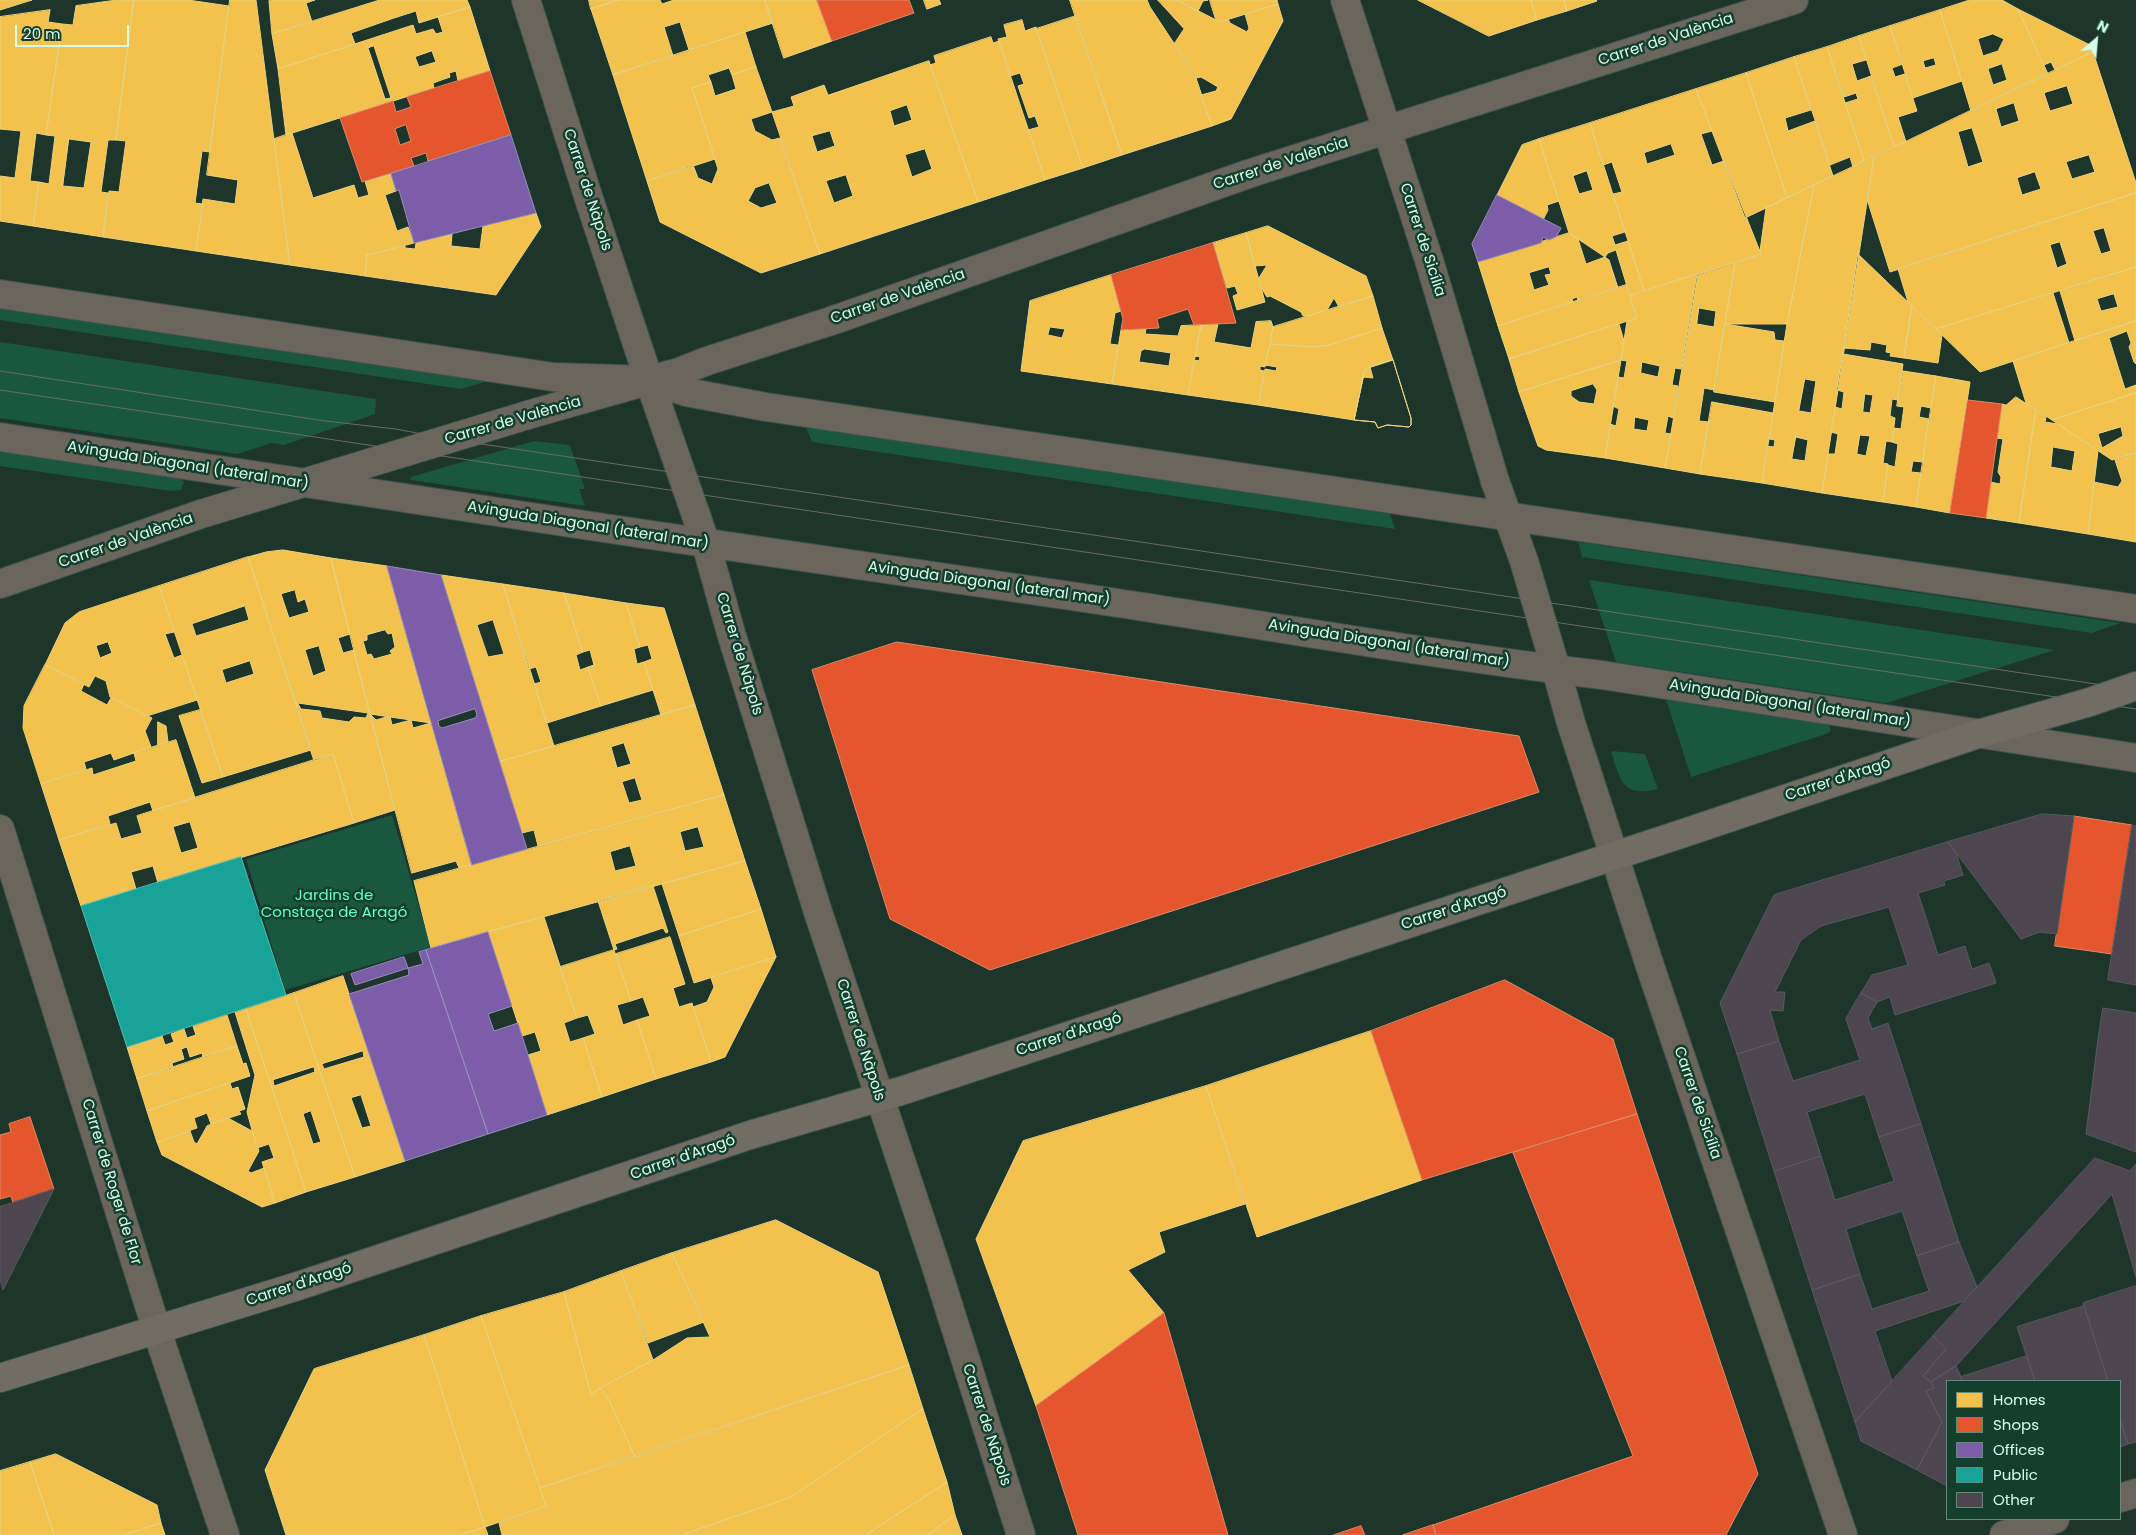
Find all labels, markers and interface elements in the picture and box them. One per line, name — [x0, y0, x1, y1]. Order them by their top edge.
street label: Carrer de València — [1596, 10, 1736, 70]
scale bar — [18, 15, 131, 47]
north arrow — [2071, 15, 2121, 65]
text: N — [2094, 15, 2112, 38]
text: 20 m — [23, 23, 61, 44]
street label: Carrer de Nàpols — [559, 127, 615, 253]
street label: Carrer de València — [1211, 134, 1351, 194]
street label: Carrer de Sicília — [1395, 181, 1449, 299]
street label: Carrer de València — [828, 266, 968, 328]
street label: Carrer de València — [443, 393, 583, 449]
street label: Avinguda Diagonal (lateral mar) — [66, 438, 310, 494]
street label: Avinguda Diagonal (lateral mar) — [466, 498, 710, 554]
street label: Carrer de València — [56, 510, 196, 572]
street label: Avinguda Diagonal (lateral mar) — [867, 558, 1111, 610]
street label: Carrer de Nàpols — [712, 591, 766, 717]
street label: Avinguda Diagonal (lateral mar) — [1267, 616, 1511, 672]
street label: Avinguda Diagonal (lateral mar) — [1668, 676, 1912, 732]
street label: Carrer d'Aragó — [1783, 754, 1893, 806]
street label: Carrer d'Aragó — [1399, 883, 1509, 935]
park label: Jardins de Constaça de Aragó — [261, 887, 407, 922]
street label: Carrer de Nàpols — [832, 977, 888, 1103]
street label: Carrer d'Aragó — [1014, 1009, 1124, 1061]
street label: Carrer de Sicília — [1669, 1044, 1725, 1162]
street label: Carrer de Roger de Flor — [77, 1097, 145, 1267]
street label: Carrer d'Aragó — [628, 1132, 738, 1184]
street label: Carrer d'Aragó — [244, 1259, 354, 1311]
street label: Carrer de Nàpols — [958, 1362, 1014, 1488]
legend — [1946, 1380, 2121, 1520]
text: Homes — [1993, 1389, 2046, 1410]
text: Shops — [1993, 1414, 2039, 1435]
text: Offices — [1993, 1439, 2045, 1460]
text: Public — [1993, 1464, 2038, 1485]
text: Other — [1993, 1489, 2035, 1510]

